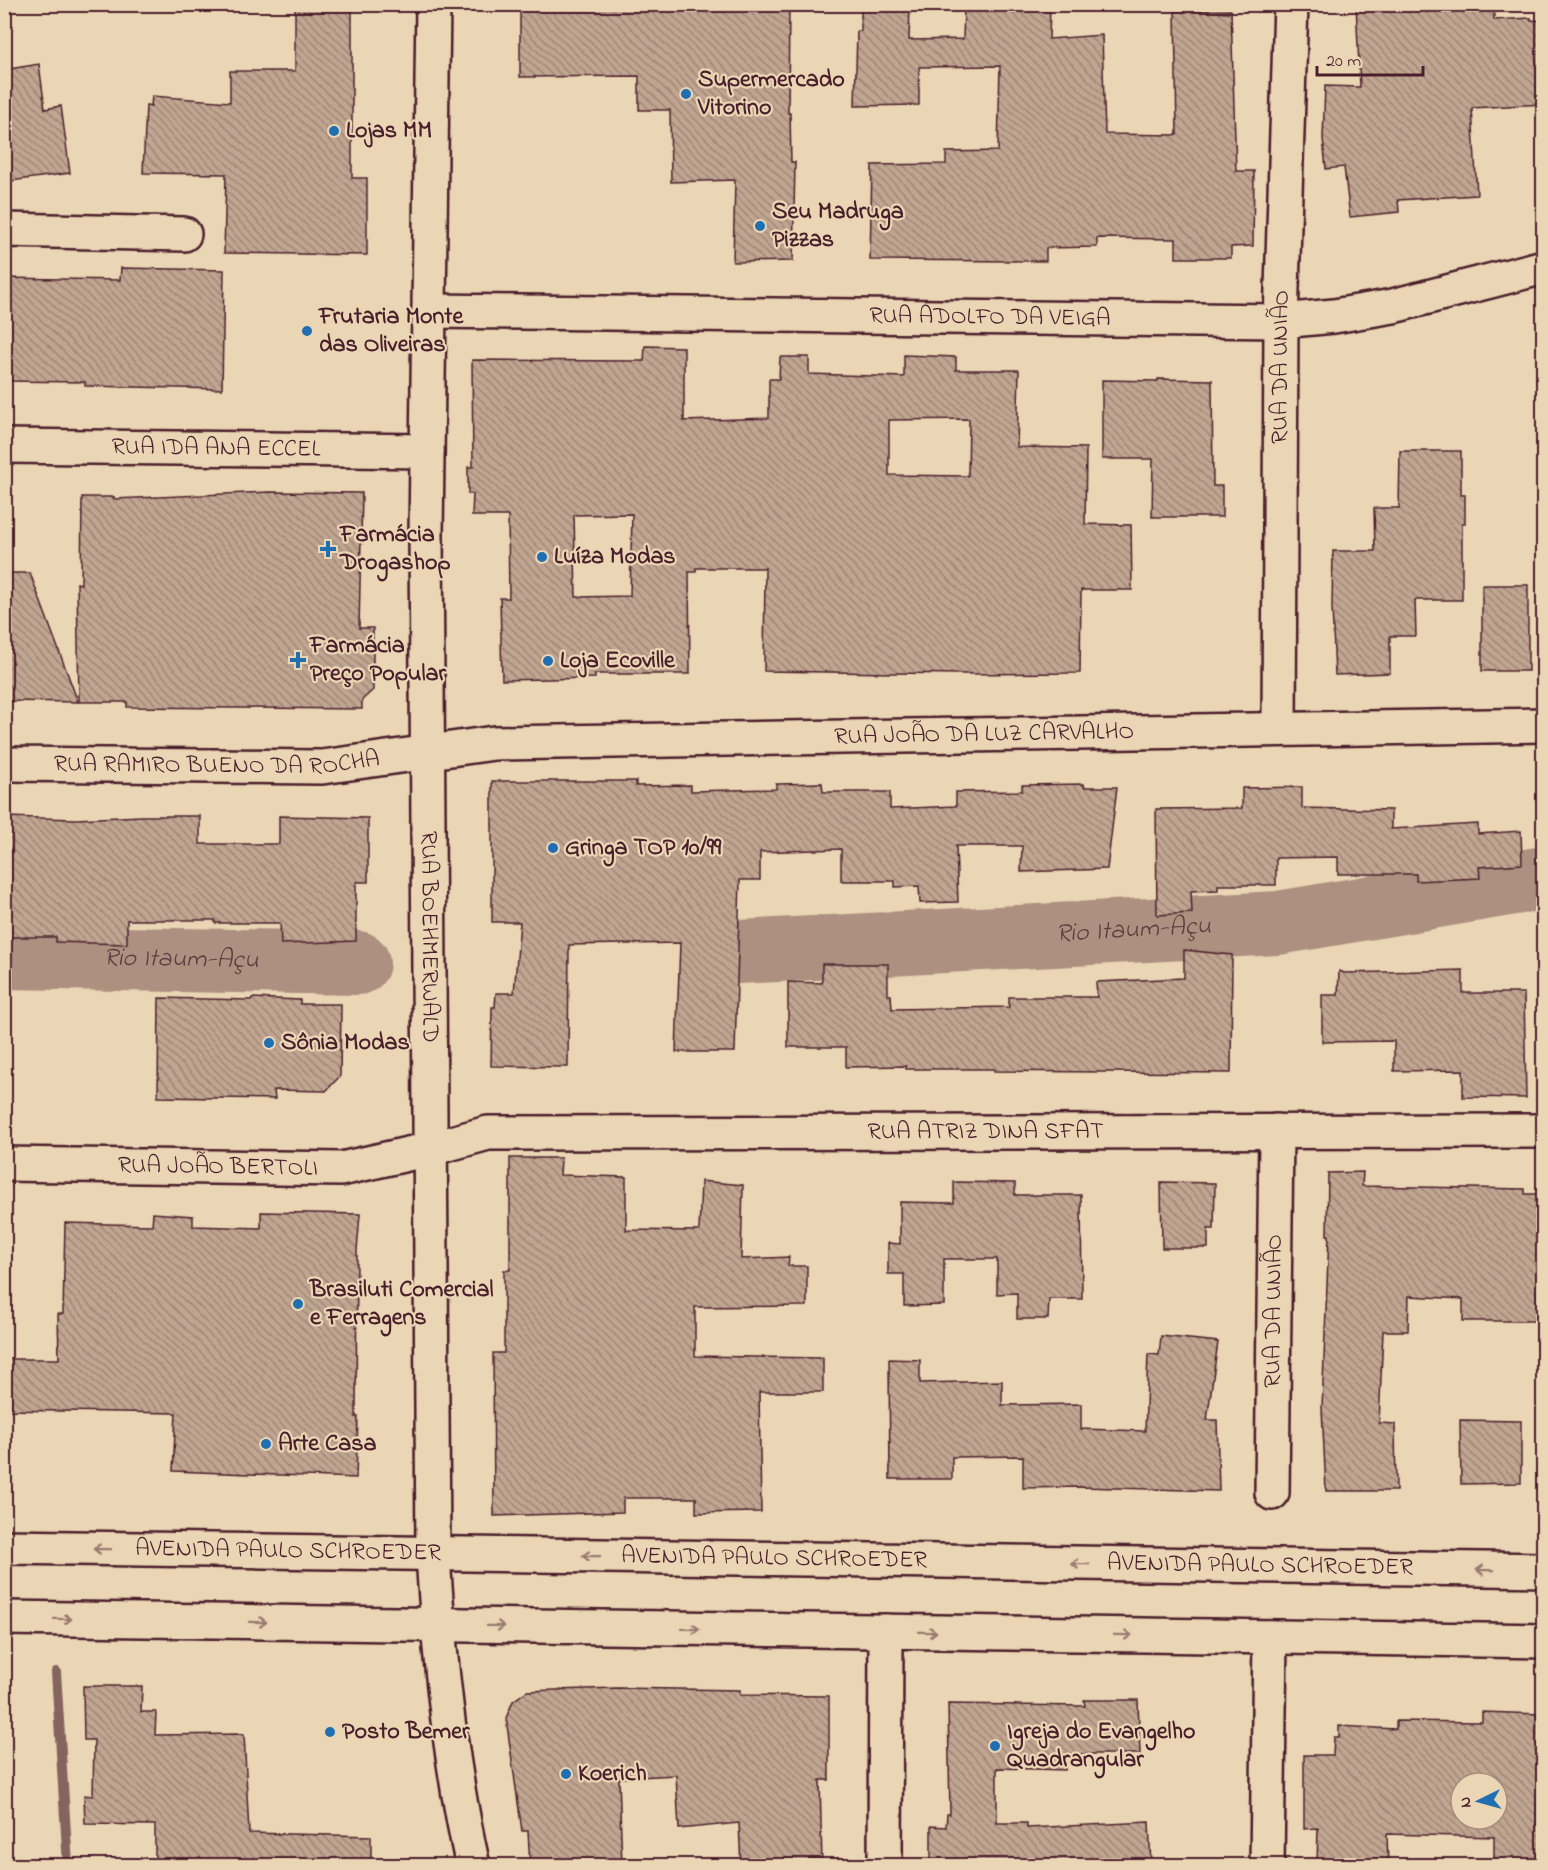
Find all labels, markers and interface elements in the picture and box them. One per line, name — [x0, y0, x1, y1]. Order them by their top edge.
scale bar — [1317, 39, 1424, 77]
text: 20 m — [1326, 49, 1361, 75]
place label: Supermercado Vitorino — [697, 63, 845, 126]
marker: Supermercado Vitorino — [679, 87, 693, 101]
place label: Lojas MM — [346, 114, 432, 149]
marker: Lojas MM — [327, 124, 341, 138]
place label: Seu Madruga Pizzas — [772, 195, 904, 258]
marker: Seu Madruga Pizzas — [753, 219, 767, 233]
street label: RUA DA UNIÃO — [1263, 289, 1299, 444]
street label: RUA ADOLFO DA VEIGA — [869, 299, 1111, 337]
place label: Frutaria Monte das Oliveiras — [318, 300, 464, 363]
marker: Frutaria Monte das Oliveiras — [300, 324, 314, 338]
street label: RUA IDA ANA ECCEL — [111, 430, 321, 467]
place label: Farmácia Drogashop — [339, 518, 450, 582]
place label: Luíza Modas — [554, 540, 676, 575]
marker: Farmácia Drogashop — [321, 542, 335, 556]
marker: Luíza Modas — [535, 550, 549, 564]
place label: Farmácia Preço Popular — [309, 629, 446, 692]
place label: Loja Ecoville — [560, 644, 676, 679]
marker: Farmácia Preço Popular — [291, 653, 305, 667]
marker: Loja Ecoville — [541, 654, 555, 668]
street label: RUA JOÃO DA LUZ CARVALHO — [834, 715, 1135, 755]
street label: RUA RAMIRO BUENO DA ROCHA — [54, 742, 382, 785]
street label: RUA BOEHMERWALD — [411, 831, 447, 1043]
place label: Gringa TOP 10/99 — [565, 831, 722, 867]
marker: Gringa TOP 10/99 — [546, 841, 560, 855]
water label: Rio Itaum-Açu — [1055, 908, 1212, 954]
water label: Rio Itaum-Açu — [103, 940, 259, 980]
place label: Sônia Modas — [281, 1026, 410, 1061]
marker: Sônia Modas — [262, 1036, 276, 1050]
street label: RUA ATRIZ DINA SFAT — [867, 1114, 1104, 1150]
street label: RUA JOÃO BERTOLI — [118, 1148, 318, 1186]
street label: RUA DA UNIÃO — [1256, 1234, 1292, 1388]
place label: Brasiluti Comercial e Ferragens — [309, 1273, 494, 1337]
marker: Brasiluti Comercial e Ferragens — [291, 1297, 305, 1311]
place label: Arte Casa — [278, 1427, 376, 1462]
marker: Arte Casa — [259, 1437, 273, 1451]
street label: AVENIDA PAULO SCHROEDER — [135, 1531, 442, 1571]
street label: AVENIDA PAULO SCHROEDER — [621, 1539, 928, 1578]
one-way arrow — [92, 1543, 112, 1555]
street label: AVENIDA PAULO SCHROEDER — [1107, 1546, 1414, 1586]
one-way arrow — [582, 1550, 602, 1562]
one-way arrow — [1071, 1558, 1091, 1570]
one-way arrow — [1476, 1564, 1496, 1575]
one-way arrow — [52, 1614, 72, 1625]
one-way arrow — [247, 1617, 267, 1628]
one-way arrow — [485, 1620, 505, 1632]
one-way arrow — [680, 1623, 700, 1635]
one-way arrow — [917, 1626, 937, 1638]
one-way arrow — [1112, 1629, 1132, 1641]
place label: Posto Bemer — [342, 1715, 470, 1750]
place label: Igreja do Evangelho Quadrangular — [1007, 1715, 1195, 1779]
marker: Posto Bemer — [323, 1725, 337, 1739]
marker: Igreja do Evangelho Quadrangular — [988, 1739, 1002, 1753]
place label: Koerich — [578, 1757, 647, 1792]
marker: Koerich — [559, 1767, 573, 1781]
north arrow — [1449, 1771, 1509, 1831]
text: N — [1454, 1796, 1478, 1809]

